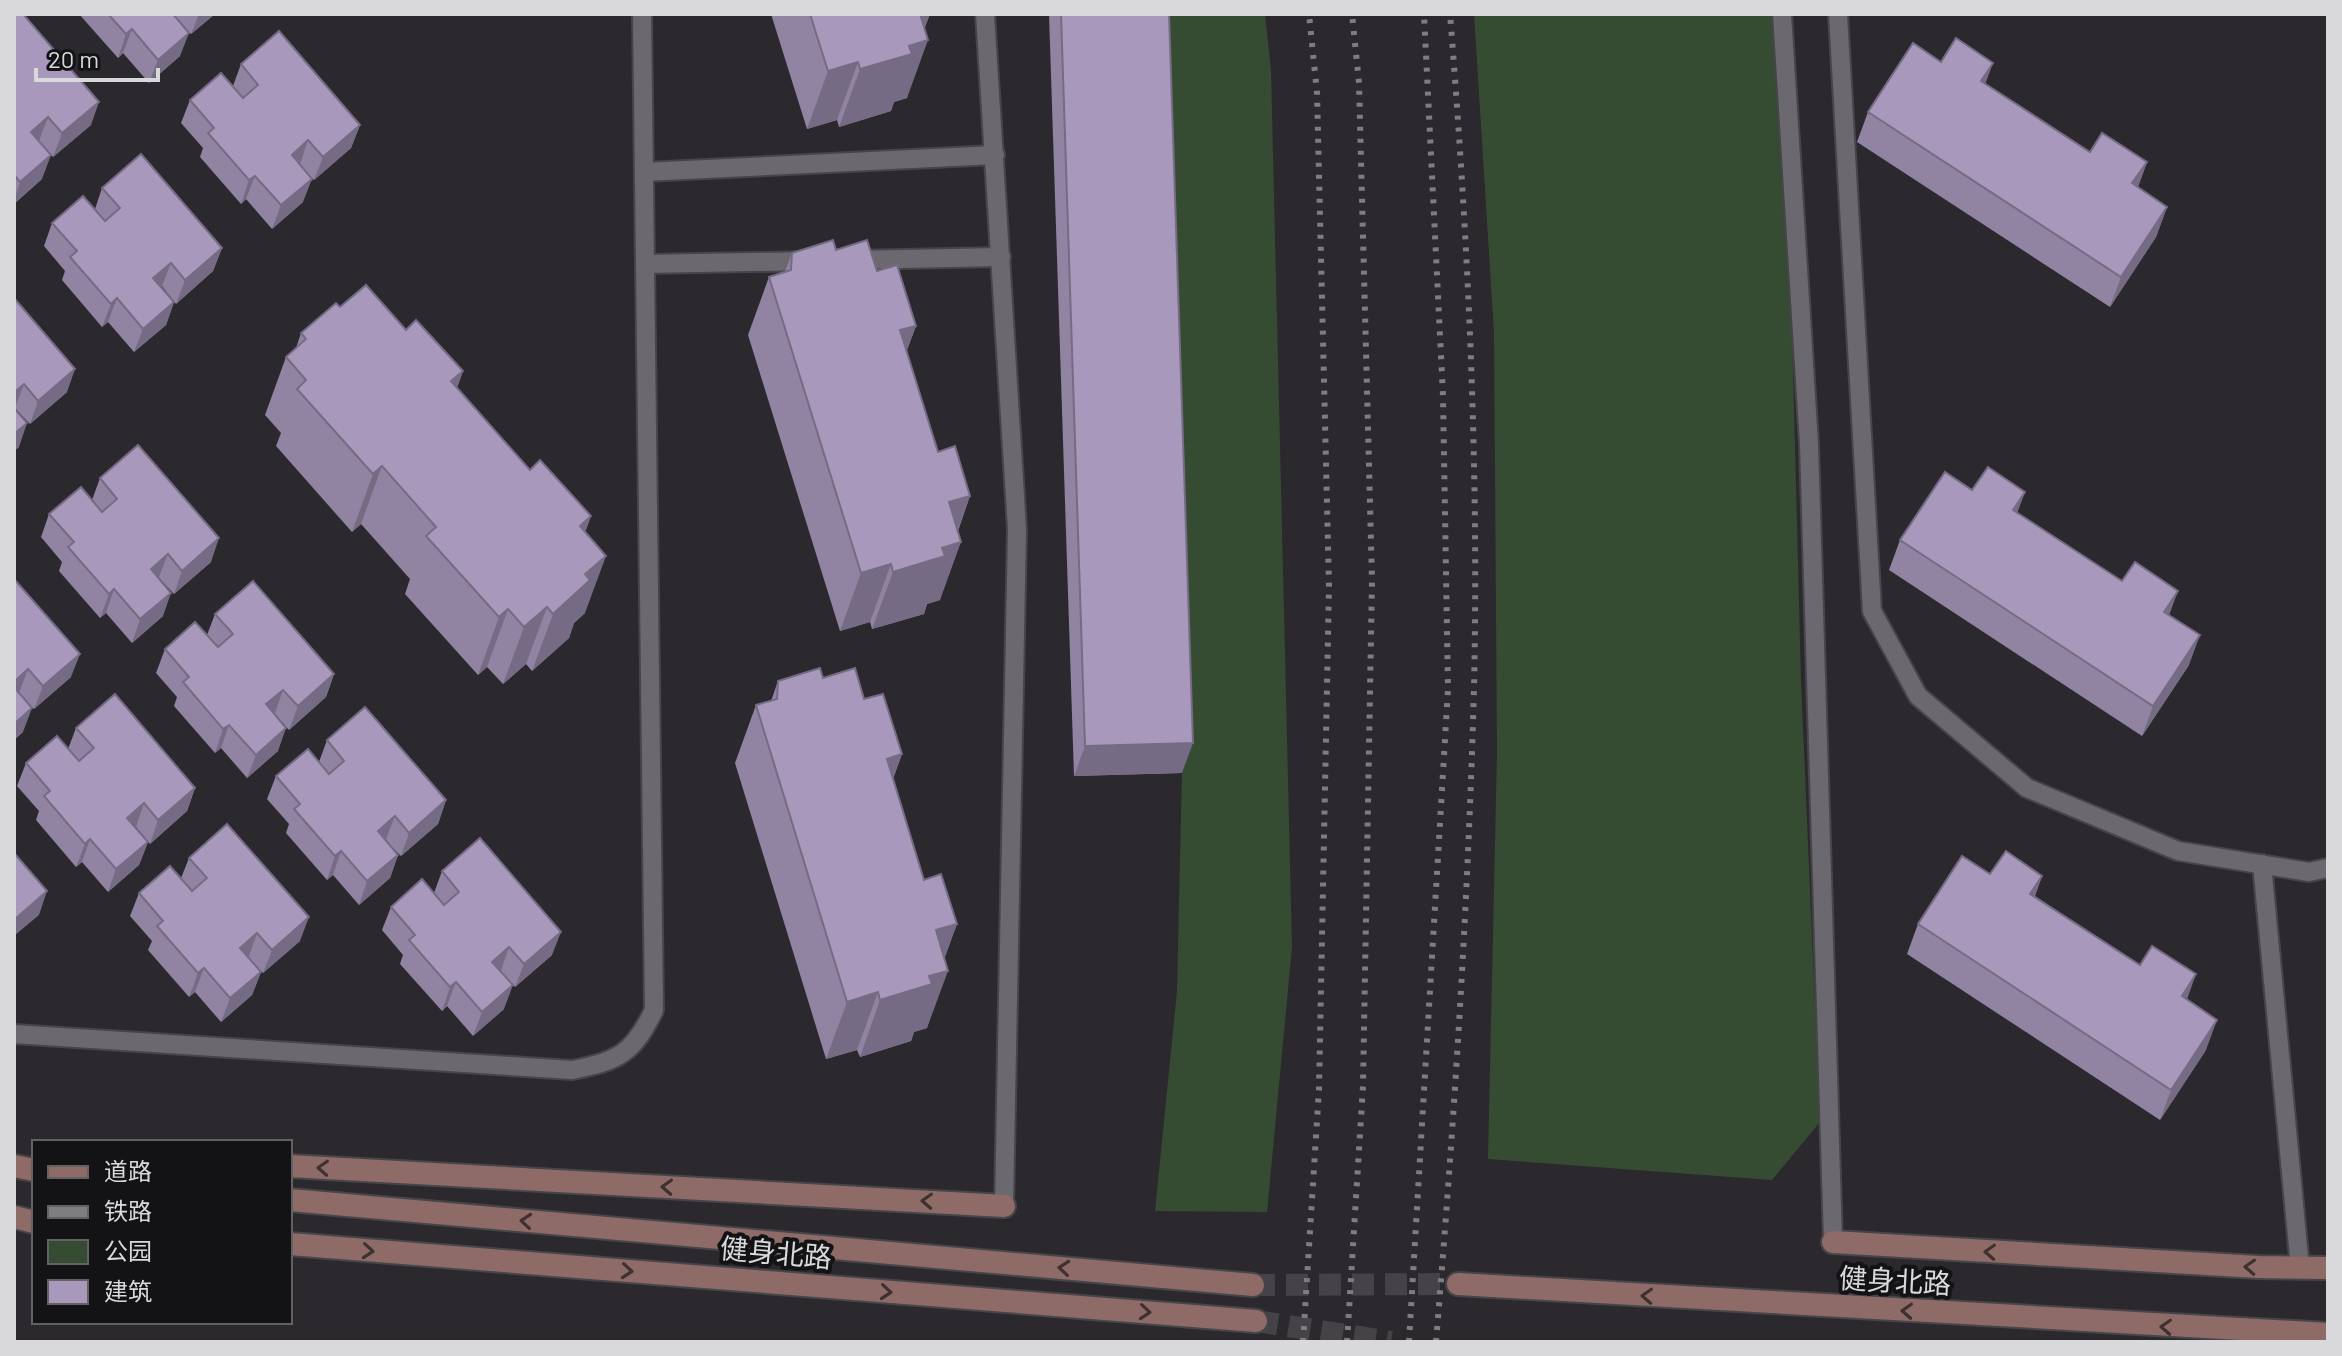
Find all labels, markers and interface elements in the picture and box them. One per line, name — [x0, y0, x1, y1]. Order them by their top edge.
scale bar — [36, 32, 158, 82]
text: 20 m — [48, 44, 99, 73]
legend — [32, 1140, 292, 1324]
text: 道路 — [104, 1156, 152, 1185]
one-way arrow — [317, 1160, 330, 1177]
one-way arrow — [660, 1179, 673, 1196]
one-way arrow — [920, 1193, 933, 1210]
text: 铁路 — [104, 1196, 152, 1225]
one-way arrow — [519, 1213, 532, 1230]
street label: 健身北路 — [719, 1230, 833, 1274]
text: 公园 — [104, 1236, 152, 1265]
one-way arrow — [362, 1242, 375, 1259]
one-way arrow — [1983, 1243, 1996, 1260]
one-way arrow — [2243, 1259, 2256, 1276]
one-way arrow — [1057, 1260, 1070, 1277]
street label: 健身北路 — [1838, 1260, 1952, 1300]
one-way arrow — [621, 1262, 634, 1279]
text: 建筑 — [104, 1276, 152, 1305]
one-way arrow — [880, 1283, 893, 1300]
one-way arrow — [1640, 1288, 1653, 1305]
one-way arrow — [1139, 1303, 1152, 1320]
one-way arrow — [1900, 1303, 1913, 1320]
one-way arrow — [2159, 1319, 2172, 1336]

